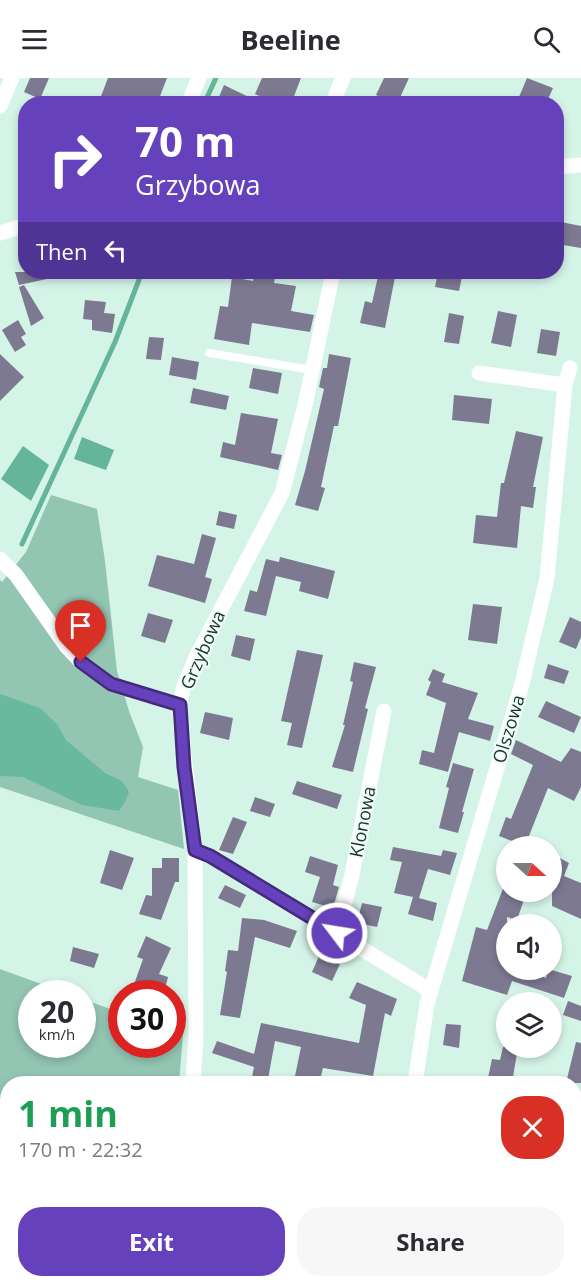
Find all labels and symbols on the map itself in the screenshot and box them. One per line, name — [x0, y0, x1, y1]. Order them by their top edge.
pin — [55, 600, 106, 662]
street label: Grzybowa — [174, 606, 230, 693]
street label: Olszowa — [486, 692, 530, 766]
street label: Klonowa — [343, 784, 381, 860]
north arrow — [496, 836, 562, 902]
position arrow — [305, 901, 369, 965]
speed limit sign: 30 — [108, 980, 186, 1058]

